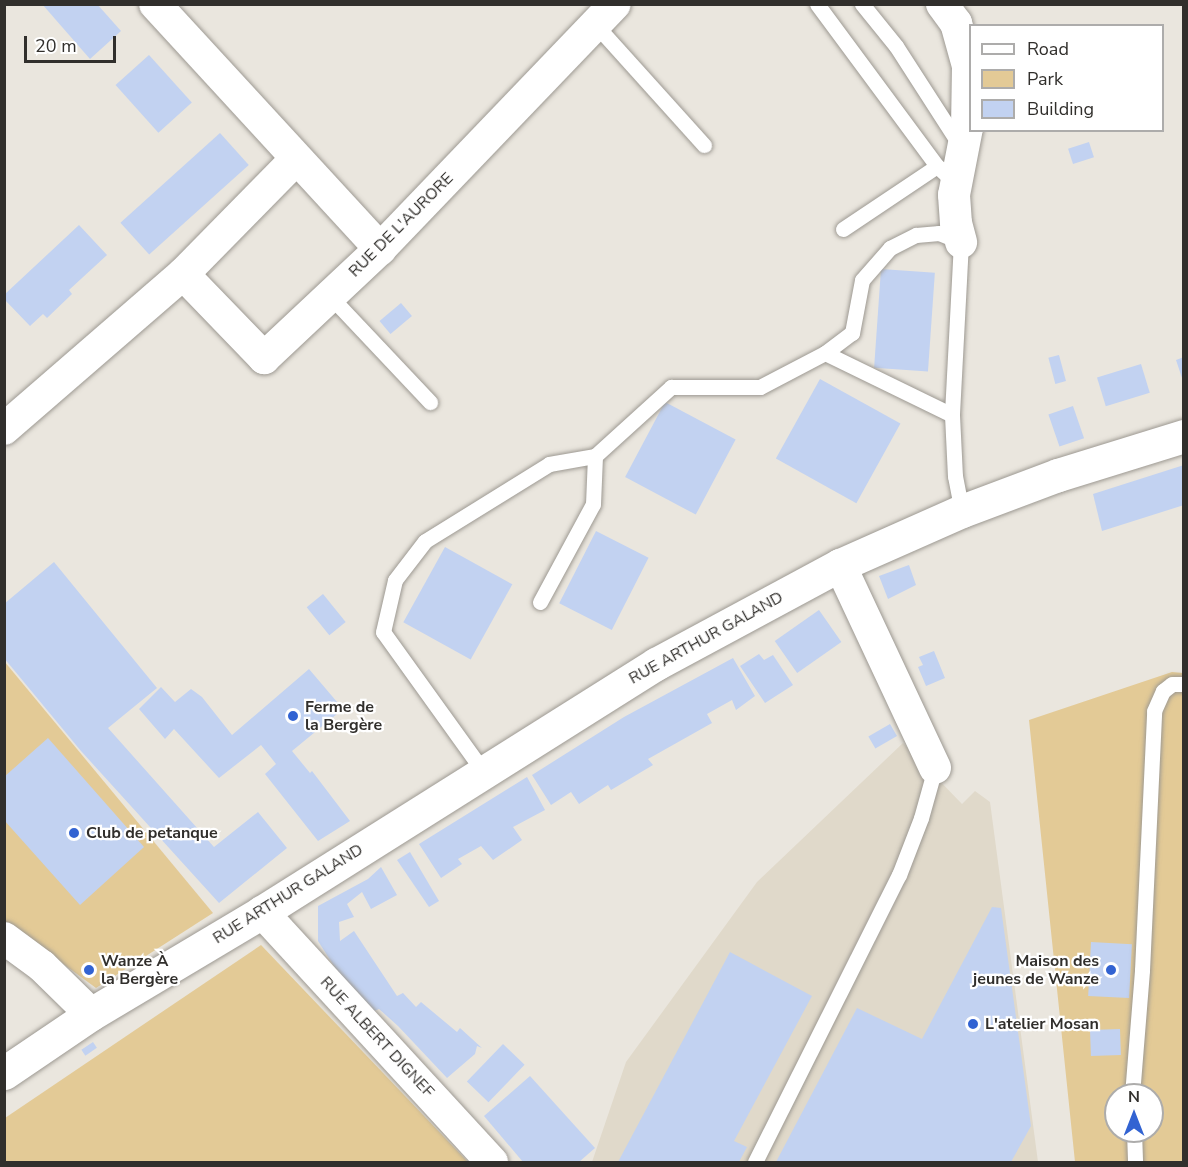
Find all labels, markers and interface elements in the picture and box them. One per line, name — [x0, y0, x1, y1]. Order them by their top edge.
scale bar — [27, 24, 118, 62]
legend — [969, 24, 1164, 132]
text: 20 m — [35, 34, 77, 58]
text: Road — [1027, 37, 1069, 61]
text: Park — [1027, 67, 1063, 91]
text: Building — [1027, 97, 1094, 121]
street label: RUE DE L'AURORE — [345, 169, 457, 281]
street label: RUE ARTHUR GALAND — [626, 588, 786, 688]
place label: Ferme de la Bergère — [305, 697, 382, 735]
marker: Ferme de la Bergère — [286, 709, 300, 723]
place label: Club de petanque — [86, 823, 218, 843]
marker: Club de petanque — [67, 826, 81, 840]
street label: RUE ARTHUR GALAND — [210, 840, 366, 948]
place label: Wanze À la Bergère — [101, 951, 178, 989]
place label: Maison des jeunes de Wanze — [973, 951, 1099, 989]
marker: Wanze À la Bergère — [82, 963, 96, 977]
marker: Maison des jeunes de Wanze — [1104, 963, 1118, 977]
street label: RUE ALBERT DIGNEF — [316, 973, 438, 1101]
place label: L'atelier Mosan — [985, 1014, 1099, 1034]
marker: L'atelier Mosan — [966, 1017, 980, 1031]
north arrow — [1104, 1083, 1164, 1143]
text: N — [1128, 1086, 1140, 1108]

